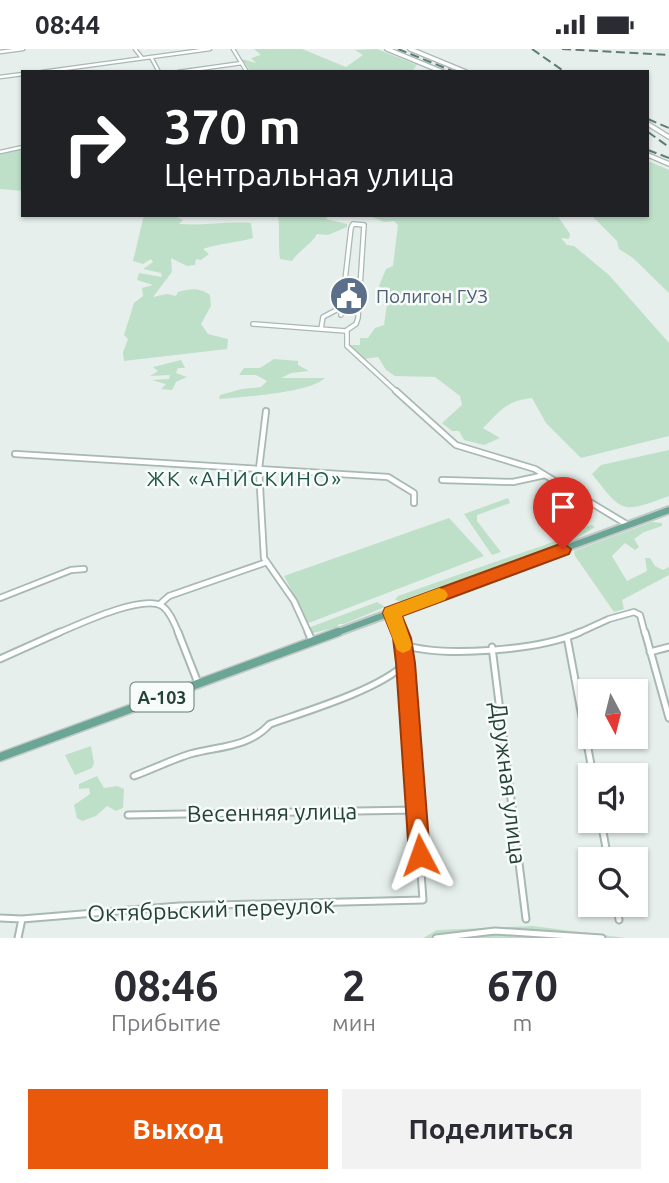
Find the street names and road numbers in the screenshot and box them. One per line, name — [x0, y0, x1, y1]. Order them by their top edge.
road number: А-103 — [130, 683, 194, 711]
street label: Дружная улица — [487, 700, 531, 866]
street label: Весенняя улица — [187, 798, 357, 826]
street label: Октябрьский переулок — [87, 892, 335, 926]

